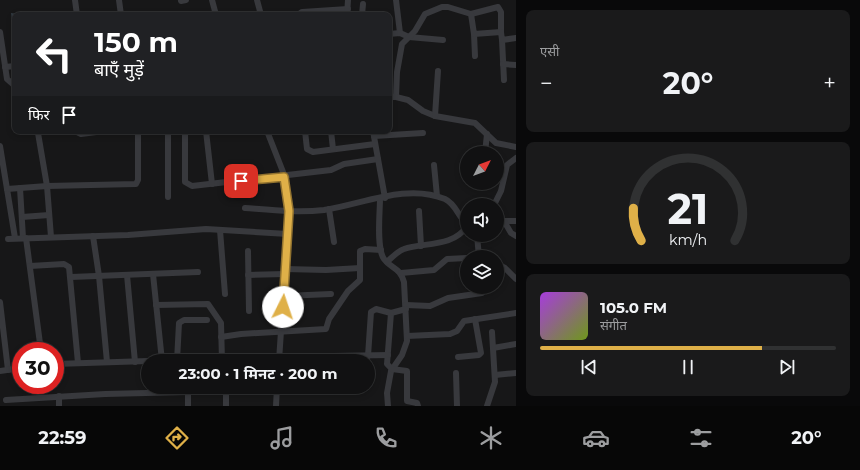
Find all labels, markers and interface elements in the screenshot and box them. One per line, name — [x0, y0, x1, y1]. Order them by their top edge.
text: 150 m — [94, 25, 178, 59]
icon: left — [28, 28, 80, 80]
text: एसी — [540, 43, 559, 59]
text: बाएँ मुड़ें — [94, 59, 144, 81]
text: 20° — [663, 65, 713, 102]
text: − — [540, 70, 553, 97]
text: + — [823, 70, 836, 97]
icon: arrive — [58, 104, 80, 126]
text: फिर — [28, 105, 50, 124]
north arrow — [460, 146, 504, 190]
map controls — [460, 146, 504, 294]
pin — [224, 164, 258, 198]
icon: arrive — [230, 170, 252, 192]
text: 21 — [668, 184, 708, 234]
button: sound — [460, 198, 504, 242]
text: km/h — [669, 231, 707, 249]
button: layers — [460, 250, 504, 294]
position arrow — [262, 286, 304, 328]
text: 105.0 FM — [600, 298, 667, 317]
text: संगीत — [600, 317, 627, 333]
speed limit sign: 30 — [12, 342, 64, 394]
icon: previous — [578, 356, 600, 378]
icon: pause — [677, 356, 699, 378]
icon: next — [776, 356, 798, 378]
text: 23:00 · 1 मिनट · 200 m — [179, 364, 337, 383]
icon: directions — [163, 424, 191, 452]
icon: music — [268, 424, 296, 452]
icon: phone — [372, 424, 400, 452]
icon: climate — [477, 424, 505, 452]
icon: car — [582, 424, 610, 452]
icon: filters — [687, 424, 715, 452]
text: 22:59 — [38, 427, 86, 449]
text: 20° — [791, 427, 822, 449]

